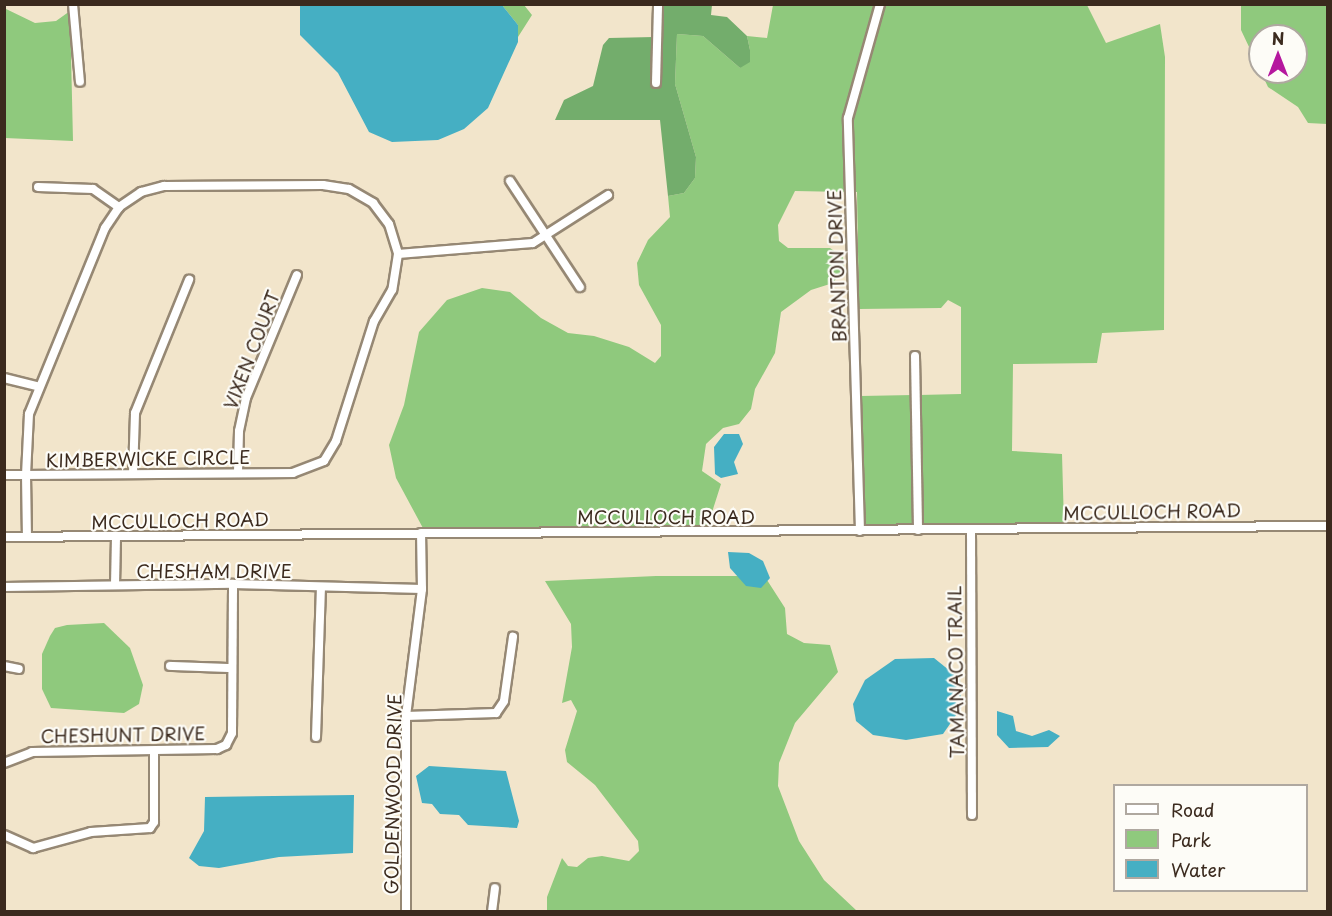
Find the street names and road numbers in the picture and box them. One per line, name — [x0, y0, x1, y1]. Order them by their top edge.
street label: BRANTON DRIVE — [824, 188, 850, 344]
street label: VIXEN COURT — [219, 287, 285, 413]
street label: KIMBERWICKE CIRCLE — [45, 446, 251, 472]
street label: MCCULLOCH ROAD — [1063, 500, 1241, 524]
street label: MCCULLOCH ROAD — [577, 506, 755, 528]
street label: MCCULLOCH ROAD — [91, 509, 269, 533]
street label: CHESHAM DRIVE — [136, 560, 292, 582]
street label: TAMANACO TRAIL — [944, 586, 968, 758]
street label: GOLDENWOOD DRIVE — [380, 693, 406, 895]
street label: CHESHUNT DRIVE — [40, 723, 206, 747]

